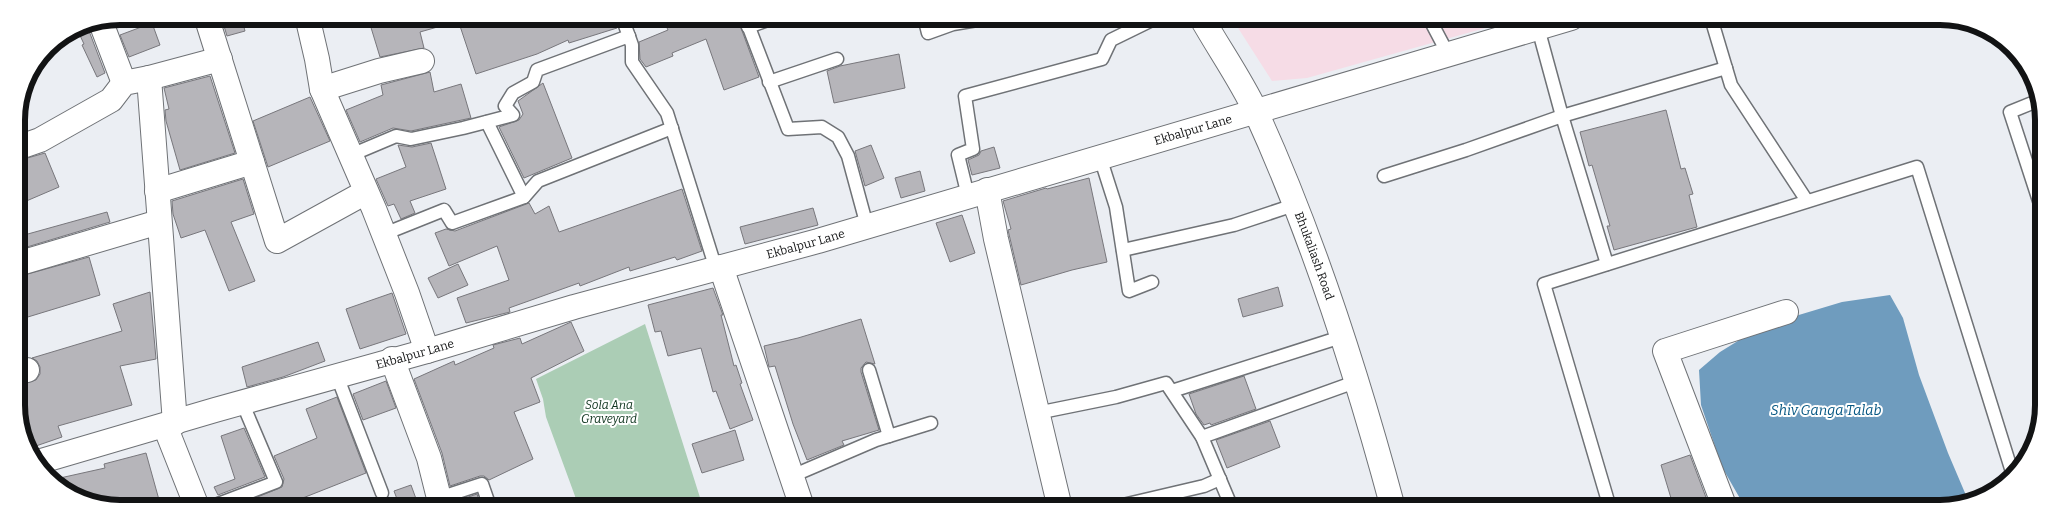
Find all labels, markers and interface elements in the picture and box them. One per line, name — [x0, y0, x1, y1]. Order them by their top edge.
street label: Ekbalpur Lane — [1152, 112, 1234, 148]
street label: Bhukaliash Road — [1292, 210, 1337, 302]
street label: Ekbalpur Lane — [765, 226, 846, 262]
street label: Ekbalpur Lane — [374, 336, 456, 372]
park label: Sola Ana Graveyard — [581, 398, 637, 426]
water label: Shiv Ganga Talab — [1771, 402, 1881, 419]

